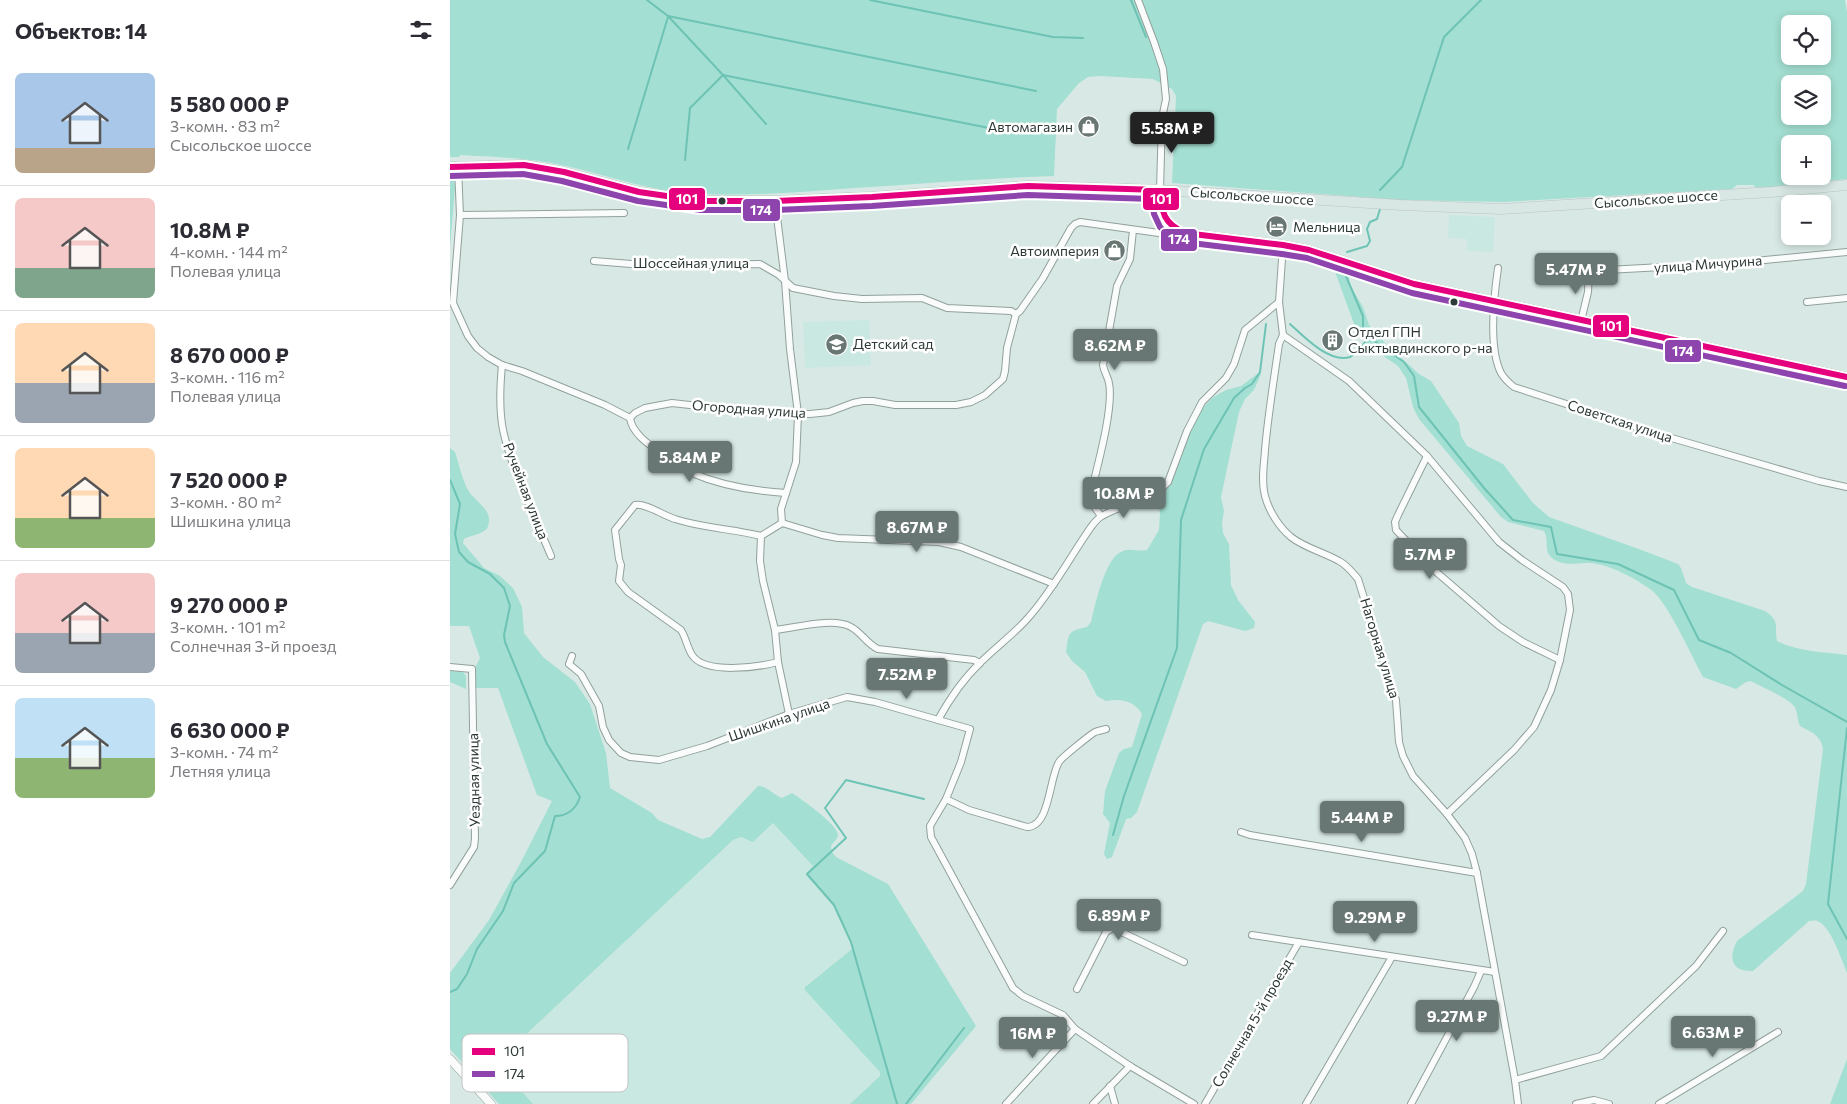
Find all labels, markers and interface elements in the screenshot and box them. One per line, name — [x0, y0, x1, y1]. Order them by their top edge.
map controls — [1781, 15, 1831, 245]
button: locate — [1781, 15, 1831, 65]
icon: filters — [407, 16, 435, 44]
text: Объектов: 14 — [15, 18, 147, 43]
button: layers — [1781, 75, 1831, 125]
text: 5 580 000 ₽ — [170, 91, 289, 116]
icon: home — [55, 93, 115, 153]
pin: 5.58M ₽ — [1126, 112, 1218, 154]
shop icon: Автомагазин — [1077, 115, 1101, 139]
text: 3-комн. · 83 m² — [170, 116, 280, 135]
place label: Автомагазин — [988, 118, 1073, 135]
text: 5.58M ₽ — [1141, 118, 1203, 137]
text: Сысольское шоссе — [170, 135, 312, 154]
button: + — [1781, 135, 1831, 185]
street label: Сысольское шоссе — [1190, 183, 1314, 208]
street label: Сысольское шоссе — [1594, 186, 1718, 211]
line badge: 101 — [668, 187, 706, 211]
line badge: 101 — [1142, 187, 1180, 211]
text: 101 — [676, 190, 698, 207]
text: 101 — [1150, 190, 1172, 207]
button: − — [1781, 195, 1831, 245]
unlabelled marker — [717, 196, 727, 206]
line badge: 174 — [742, 198, 781, 222]
text: 174 — [750, 201, 772, 218]
hotel icon: Мельница — [1265, 215, 1289, 239]
text: 10.8M ₽ — [170, 217, 250, 242]
icon: home — [55, 218, 115, 278]
place label: Мельница — [1293, 218, 1360, 235]
line badge: 174 — [1160, 228, 1198, 252]
text: 174 — [1168, 230, 1190, 247]
shop icon: Автоимперия — [1103, 239, 1127, 263]
text: 4-комн. · 144 m² — [170, 242, 288, 261]
place label: Автоимперия — [1010, 242, 1099, 259]
street label: улица Мичурина — [1653, 251, 1763, 276]
pin: 5.47M ₽ — [1530, 252, 1622, 295]
street label: Шоссейная улица — [633, 254, 749, 271]
text: 5.47M ₽ — [1546, 259, 1606, 278]
text: Полевая улица — [170, 261, 281, 280]
unlabelled marker — [1449, 297, 1459, 307]
line badge: 101 — [1592, 314, 1630, 338]
text: 101 — [1600, 317, 1622, 334]
place label: Отдел ГПН Сыктывдинского р-на — [1348, 323, 1492, 356]
pin: 8.62M ₽ — [1069, 328, 1161, 371]
building icon: Отдел ГПН Сыктывдинского р-на — [1320, 328, 1344, 352]
school or university icon: Детский сад — [825, 332, 849, 356]
place label: Детский сад — [853, 335, 933, 352]
text: 8.62M ₽ — [1084, 335, 1146, 354]
line badge: 174 — [1664, 339, 1702, 363]
text: 8 670 000 ₽ — [170, 342, 289, 367]
text: 174 — [1672, 342, 1694, 359]
icon: home — [55, 343, 115, 403]
text: 3-комн. · 116 m² — [170, 367, 285, 386]
text: Полевая улица — [170, 386, 281, 405]
street label: Огородная улица — [692, 396, 807, 421]
street label: Советская улица — [1566, 396, 1675, 445]
street label: Ручейная улица — [500, 440, 553, 542]
pin: 5.84M ₽ — [644, 440, 736, 483]
text: 5.84M ₽ — [659, 447, 721, 466]
text: 7 520 000 ₽ — [170, 467, 287, 492]
icon: home — [55, 468, 115, 528]
pin: 10.8M ₽ — [1078, 476, 1170, 519]
text: 10.8M ₽ — [1094, 483, 1154, 502]
text: 3-комн. · 80 m² — [170, 492, 281, 511]
pin: 8.67M ₽ — [871, 510, 963, 553]
text: Шишкина улица — [170, 511, 291, 530]
text: 8.67M ₽ — [886, 517, 948, 536]
pin: 5.7M ₽ — [1389, 538, 1471, 580]
text: 5.7M ₽ — [1405, 544, 1456, 563]
text: 9 270 000 ₽ — [170, 592, 288, 617]
icon: home — [55, 593, 115, 653]
street label: Нагорная улица — [1357, 596, 1404, 700]
text: 3-комн. · 101 m² — [170, 617, 285, 636]
text: Солнечная 3-й проезд — [170, 636, 336, 655]
pin: 7.52M ₽ — [861, 658, 953, 700]
text: 7.52M ₽ — [877, 664, 937, 683]
street label: Шишкина улица — [726, 694, 832, 745]
text: 6 630 000 ₽ — [170, 717, 290, 742]
icon: home — [55, 718, 115, 778]
street label: Уездная улица — [464, 733, 483, 827]
text: 3-комн. · 74 m² — [170, 742, 278, 761]
text: Летняя улица — [170, 761, 271, 780]
pin: 5.44M ₽ — [1316, 800, 1408, 843]
text: 5.44M ₽ — [1331, 807, 1393, 826]
pin: 6.89M ₽ — [1073, 898, 1165, 941]
pin: 9.29M ₽ — [1329, 900, 1421, 943]
text: 6.89M ₽ — [1088, 905, 1150, 924]
text: 9.29M ₽ — [1344, 907, 1406, 926]
street label: Солнечная 5-й проезд — [1208, 955, 1295, 1090]
pin: 9.27M ₽ — [1411, 1000, 1503, 1042]
text: 9.27M ₽ — [1427, 1006, 1487, 1025]
pin: 16M ₽ — [998, 1016, 1068, 1059]
pin: 6.63M ₽ — [1667, 1016, 1759, 1058]
text: 6.63M ₽ — [1682, 1022, 1744, 1041]
text: 16M ₽ — [1010, 1023, 1056, 1042]
legend — [462, 1034, 628, 1092]
text: 101 — [504, 1042, 525, 1059]
text: 174 — [504, 1065, 526, 1082]

